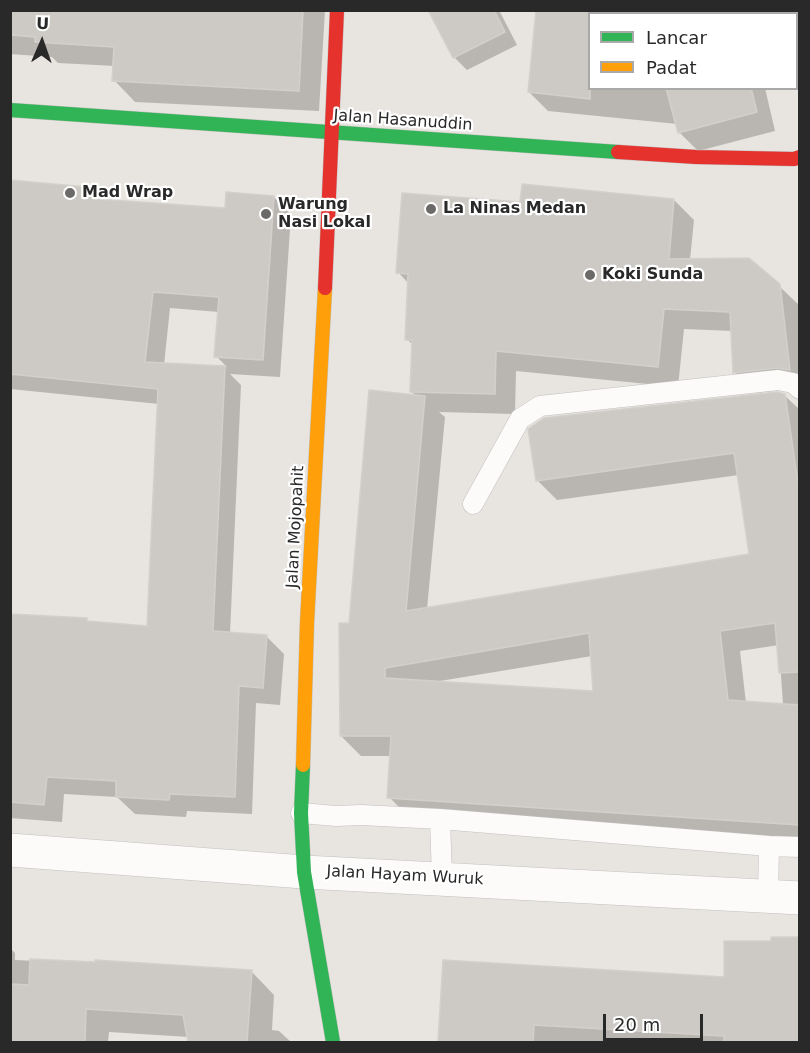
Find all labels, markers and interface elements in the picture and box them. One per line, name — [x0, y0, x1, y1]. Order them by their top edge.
north arrow — [12, 12, 72, 72]
legend — [588, 12, 798, 90]
text: U — [36, 14, 49, 33]
text: Lancar — [646, 27, 707, 48]
text: Padat — [646, 57, 697, 78]
street label: Jalan Hasanuddin — [333, 107, 473, 135]
place label: Mad Wrap — [82, 183, 173, 203]
marker: Mad Wrap — [63, 186, 77, 200]
place label: Warung Nasi Lokal — [278, 195, 371, 233]
place label: La Ninas Medan — [443, 199, 586, 219]
marker: La Ninas Medan — [424, 202, 438, 216]
marker: Warung Nasi Lokal — [259, 207, 273, 221]
place label: Koki Sunda — [602, 265, 703, 285]
marker: Koki Sunda — [583, 268, 597, 282]
street label: Jalan Mojopahit — [283, 465, 309, 589]
street label: Jalan Hayam Wuruk — [326, 862, 484, 890]
scale bar — [606, 1002, 706, 1040]
text: 20 m — [614, 1014, 660, 1035]

